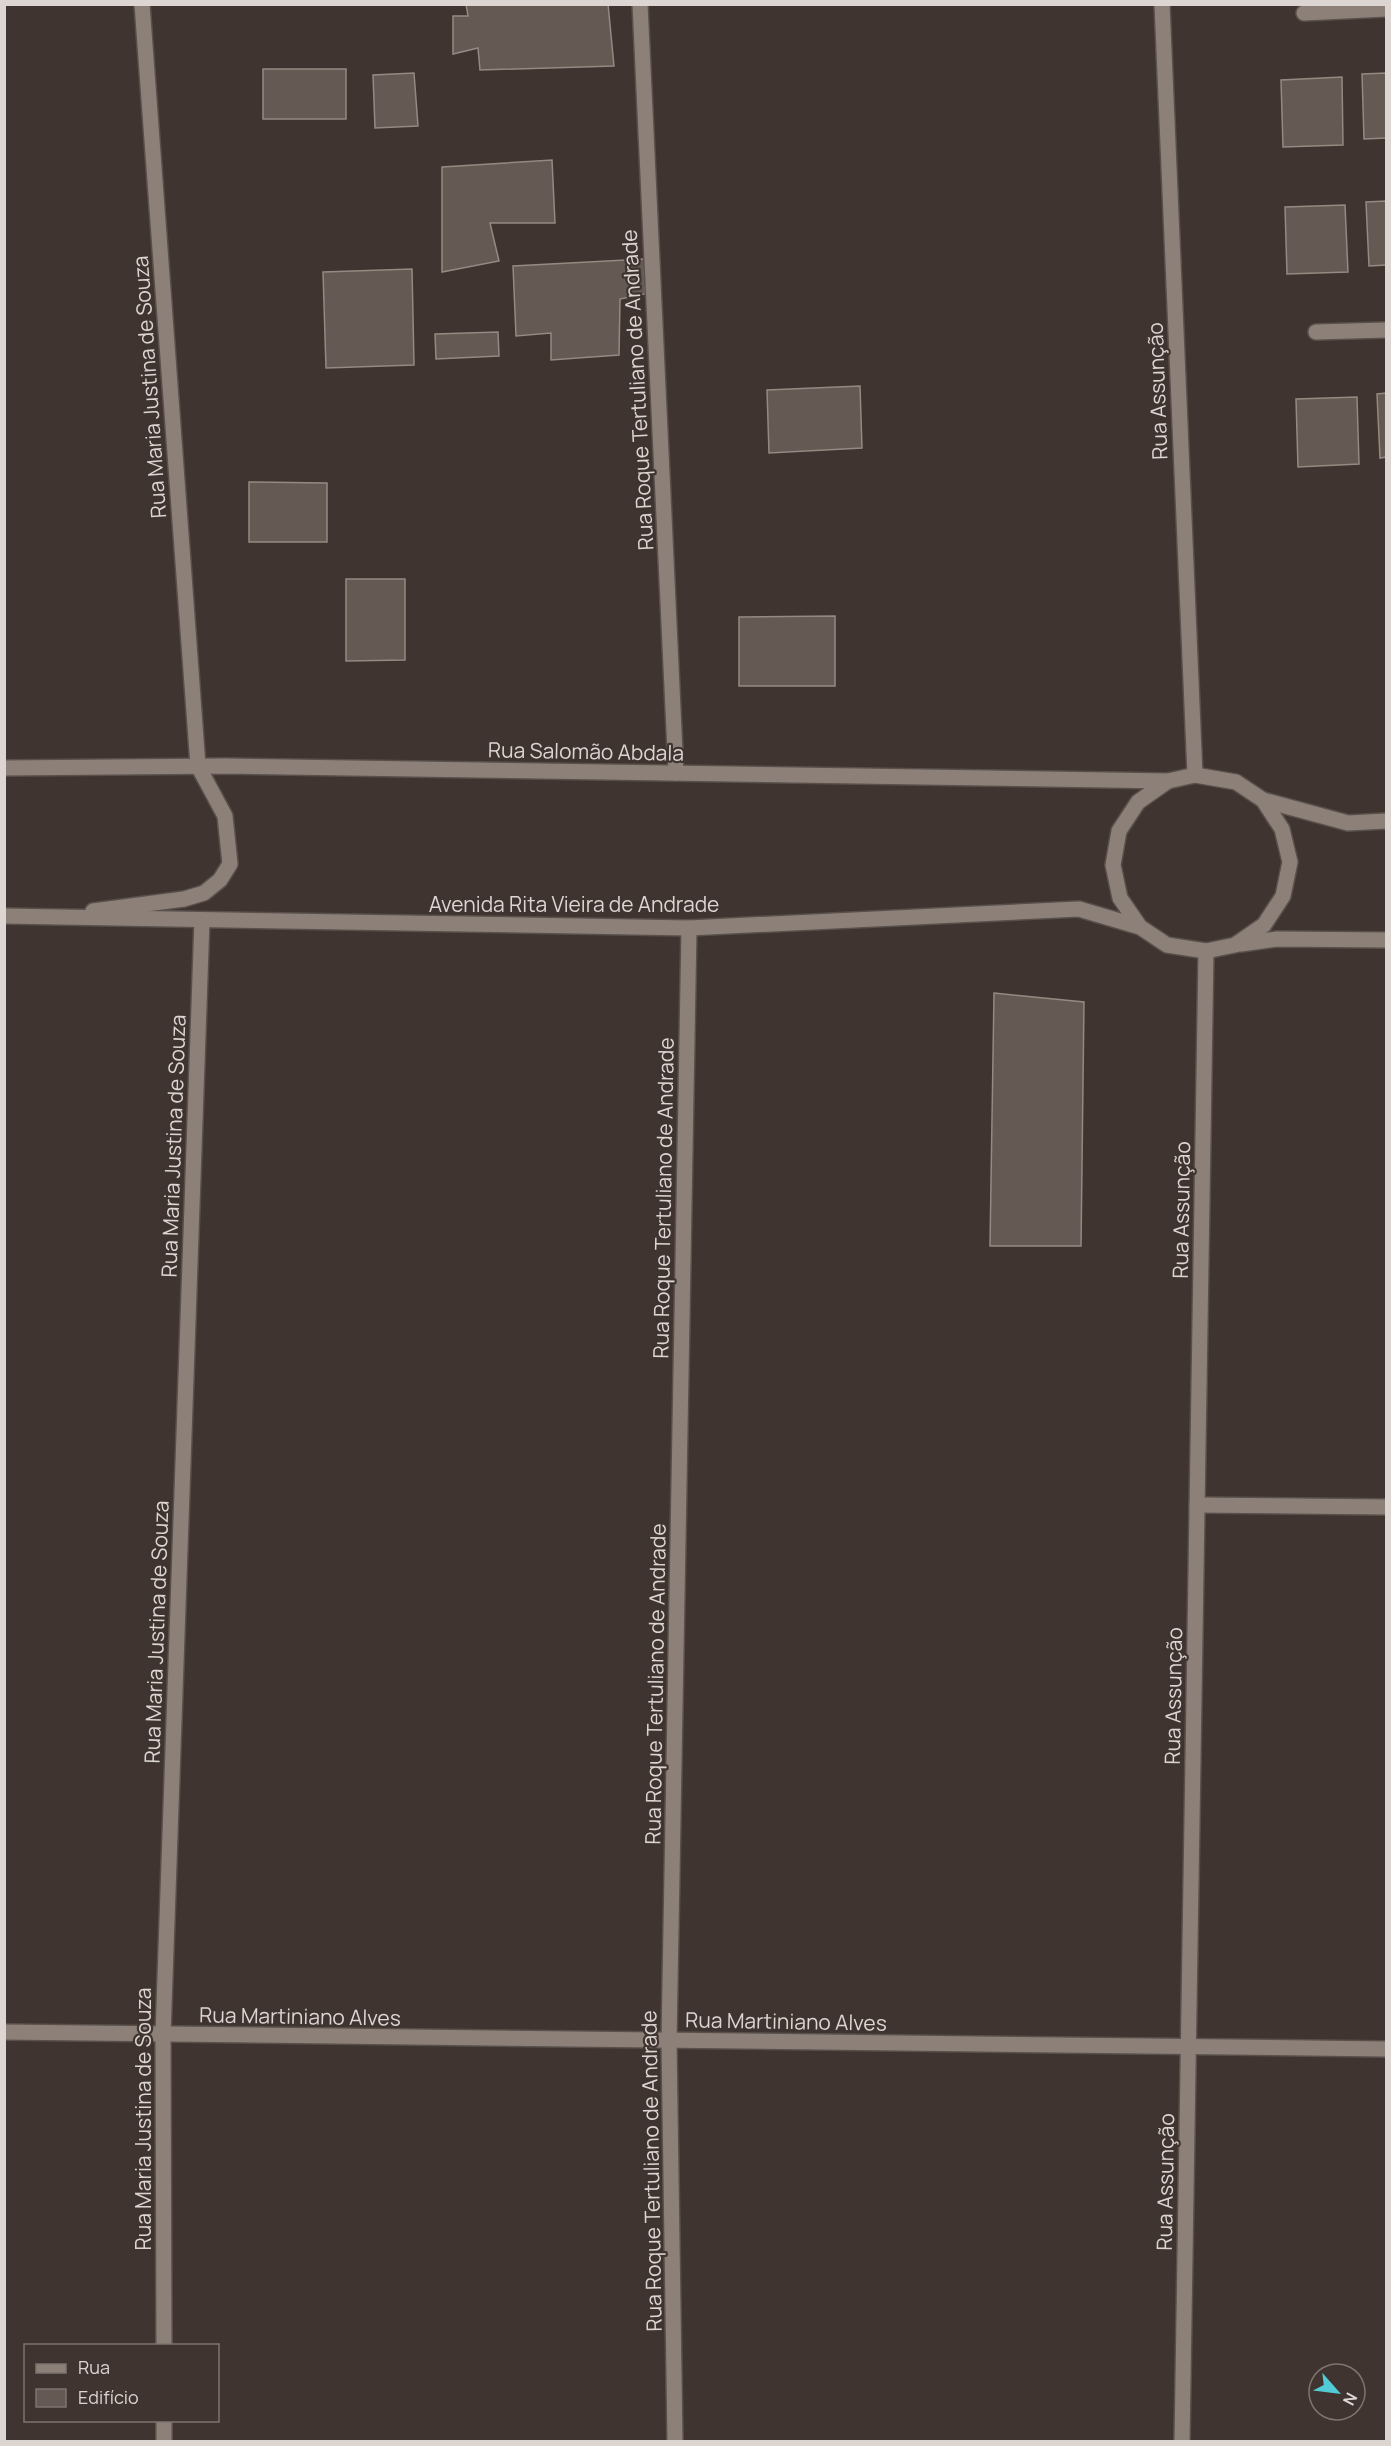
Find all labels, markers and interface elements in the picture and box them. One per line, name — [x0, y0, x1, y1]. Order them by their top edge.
street label: Rua Roque Tertuliano de Andrade — [615, 229, 659, 551]
street label: Rua Maria Justina de Souza — [126, 255, 172, 519]
street label: Rua Assunção — [1141, 322, 1173, 460]
street label: Rua Salomão Abdala — [488, 735, 684, 767]
street label: Avenida Rita Vieira de Andrade — [429, 890, 719, 918]
street label: Rua Maria Justina de Souza — [154, 1014, 192, 1278]
street label: Rua Roque Tertuliano de Andrade — [646, 1037, 680, 1359]
street label: Rua Assunção — [1166, 1141, 1196, 1279]
street label: Rua Maria Justina de Souza — [137, 1500, 175, 1764]
street label: Rua Roque Tertuliano de Andrade — [638, 1523, 672, 1845]
street label: Rua Assunção — [1158, 1627, 1188, 1765]
street label: Rua Maria Justina de Souza — [129, 1987, 157, 2251]
street label: Rua Martiniano Alves — [199, 2000, 401, 2032]
street label: Rua Martiniano Alves — [685, 2005, 887, 2037]
street label: Rua Roque Tertuliano de Andrade — [634, 2010, 668, 2332]
street label: Rua Assunção — [1150, 2113, 1180, 2251]
legend — [24, 2344, 219, 2422]
text: Rua — [78, 2355, 110, 2379]
north arrow — [1307, 2362, 1367, 2422]
text: Edifício — [78, 2385, 139, 2409]
text: N — [1338, 2389, 1363, 2409]

